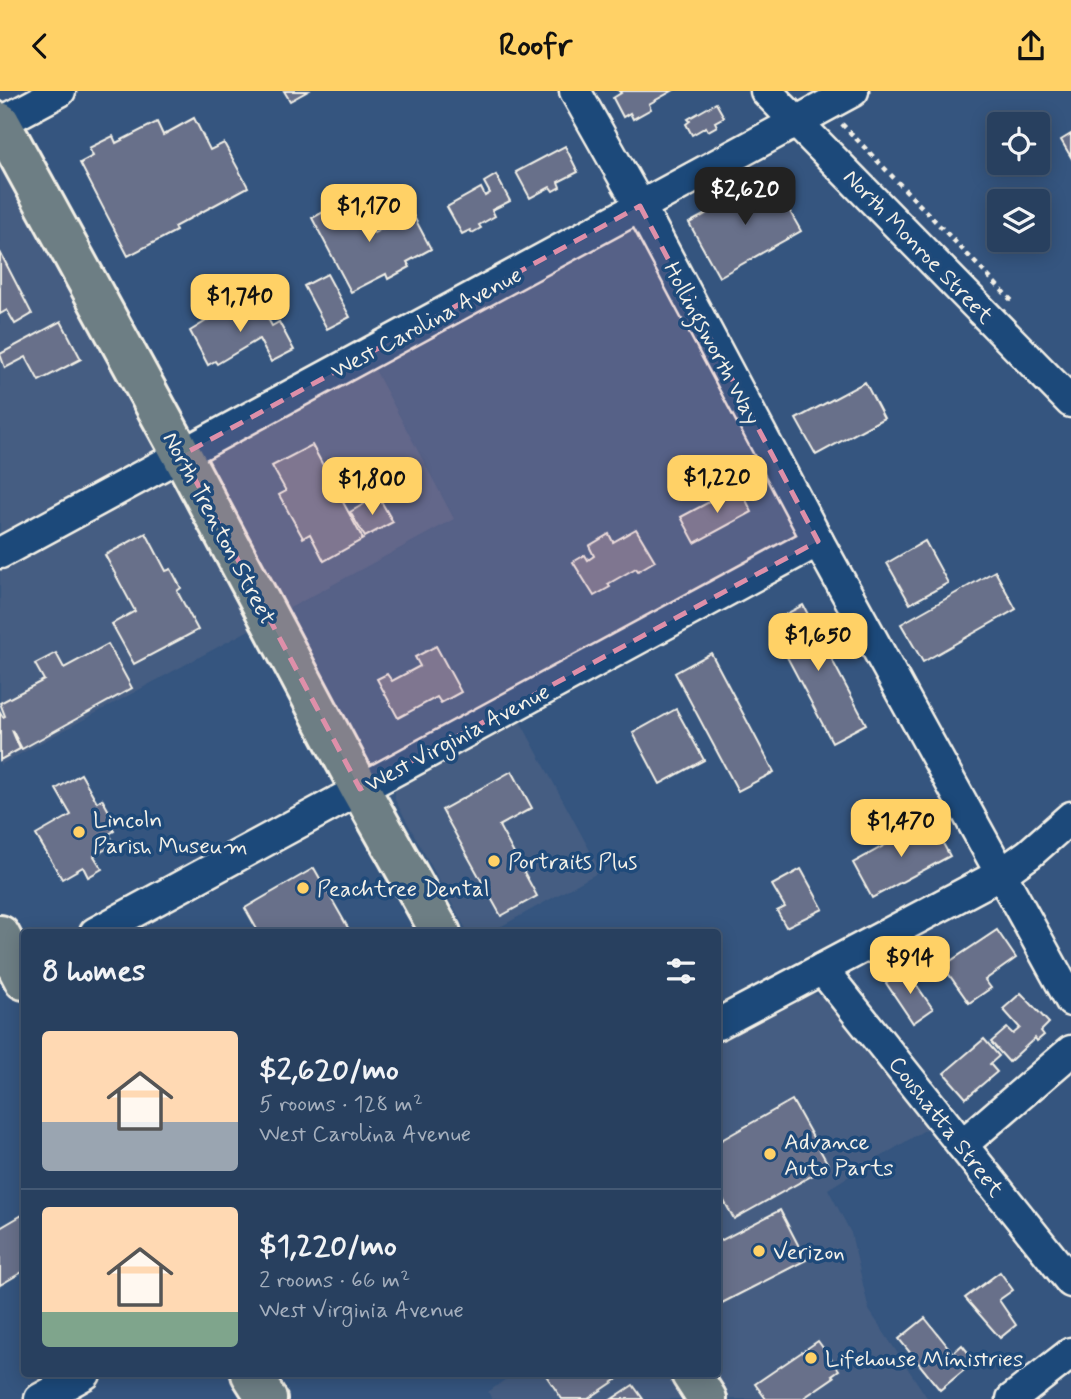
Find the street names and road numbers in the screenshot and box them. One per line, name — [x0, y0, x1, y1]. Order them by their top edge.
street label: North Monroe Street — [836, 164, 1000, 332]
street label: Hollingsworth Way — [654, 257, 767, 432]
street label: West Carolina Avenue — [326, 261, 528, 387]
street label: North Trenton Street — [155, 427, 282, 631]
street label: West Virginia Avenue — [360, 677, 556, 802]
street label: Coushatta Street — [881, 1050, 1010, 1204]

